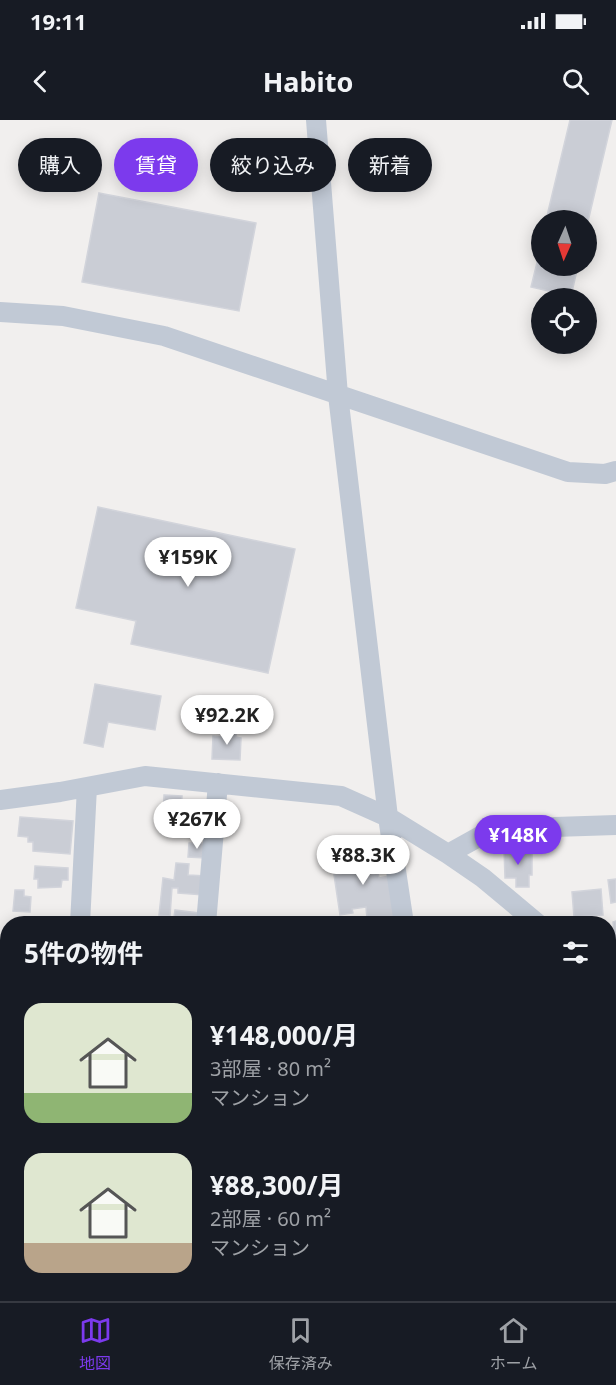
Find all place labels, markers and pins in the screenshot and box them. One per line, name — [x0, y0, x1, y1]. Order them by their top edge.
pin: ¥159K — [146, 537, 230, 588]
pin: ¥92.2K — [178, 695, 276, 746]
pin: ¥267K — [155, 799, 239, 850]
pin: ¥148K — [476, 815, 560, 866]
pin: ¥88.3K — [314, 835, 412, 886]

